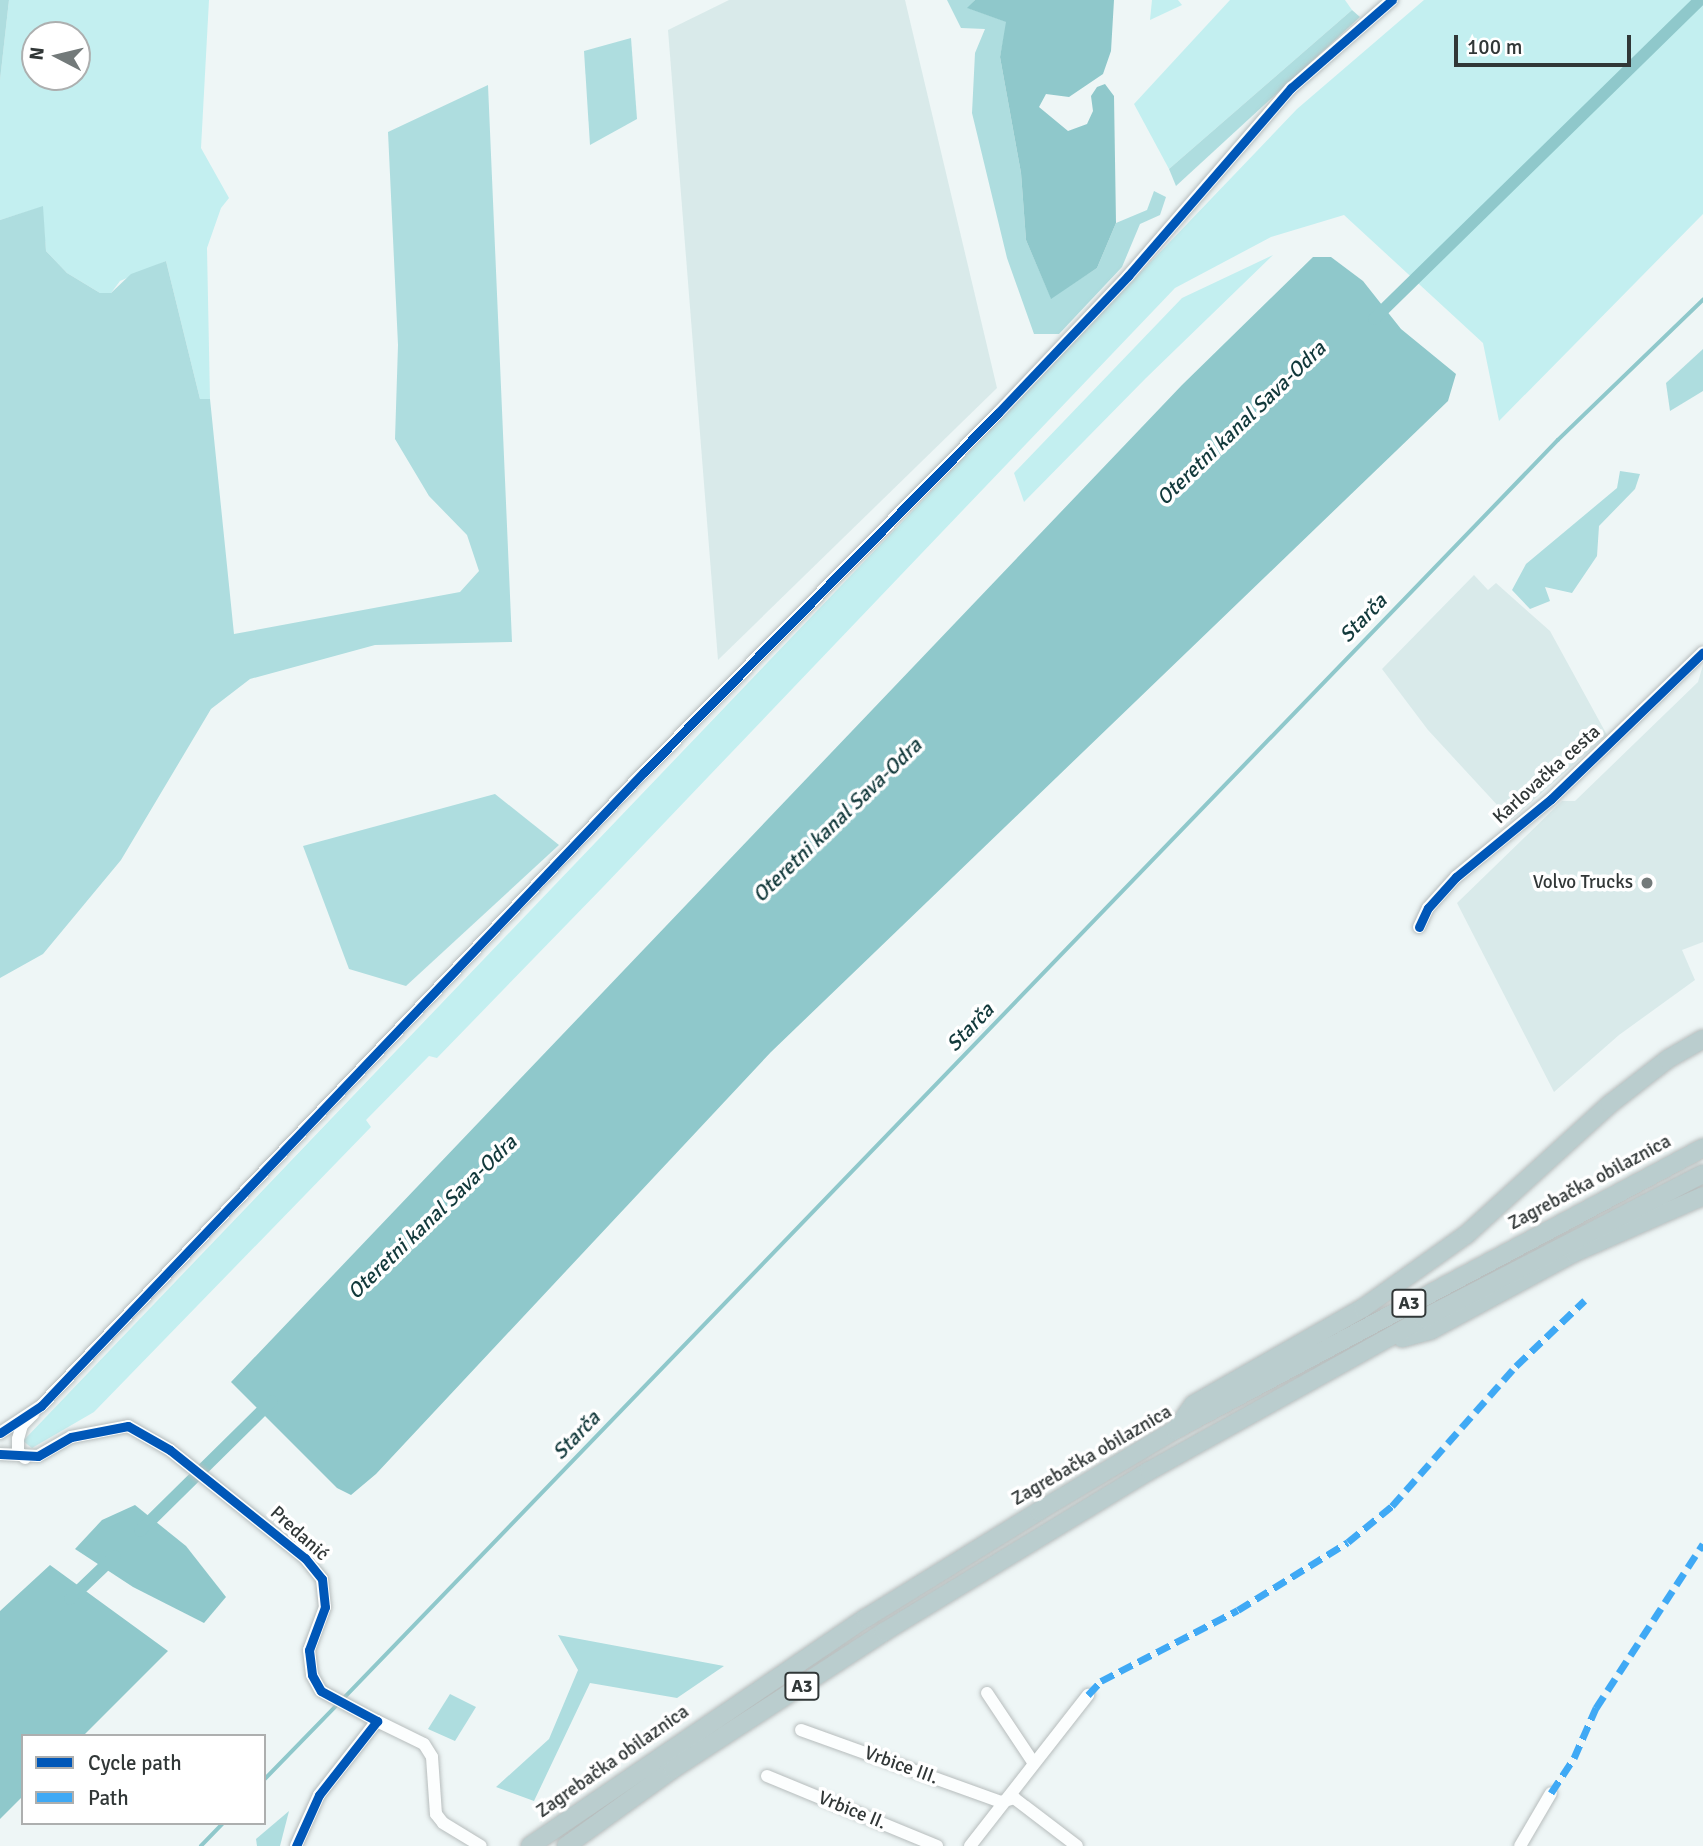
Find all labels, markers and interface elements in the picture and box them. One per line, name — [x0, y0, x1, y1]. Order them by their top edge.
north arrow — [21, 21, 91, 91]
scale bar — [1458, 21, 1635, 65]
text: 100 m — [1467, 34, 1522, 60]
text: N — [24, 46, 50, 62]
water label: Oteretni kanal Sava-Odra — [1151, 336, 1331, 510]
water label: Starča — [1334, 589, 1392, 647]
street label: Karlovačka cesta — [1489, 721, 1605, 829]
water label: Oteretni kanal Sava-Odra — [747, 733, 927, 907]
place label: Volvo Trucks — [1533, 872, 1633, 894]
marker: Volvo Trucks — [1639, 875, 1655, 891]
water label: Starča — [941, 998, 999, 1056]
water label: Oteretni kanal Sava-Odra — [342, 1130, 522, 1304]
street label: Zagrebačka obilaznica — [1505, 1130, 1675, 1236]
road number: A3 — [1390, 1288, 1428, 1318]
street label: Zagrebačka obilaznica — [1008, 1401, 1176, 1511]
water label: Starča — [547, 1406, 605, 1464]
street label: Predanić — [265, 1502, 333, 1566]
road number: A3 — [783, 1672, 821, 1700]
street label: Zagrebačka obilaznica — [532, 1701, 694, 1823]
legend — [21, 1734, 266, 1825]
street label: Vrbice III. — [861, 1742, 941, 1790]
text: Cycle path — [88, 1750, 182, 1776]
text: Path — [88, 1785, 129, 1811]
street label: Vrbice II. — [815, 1787, 889, 1835]

